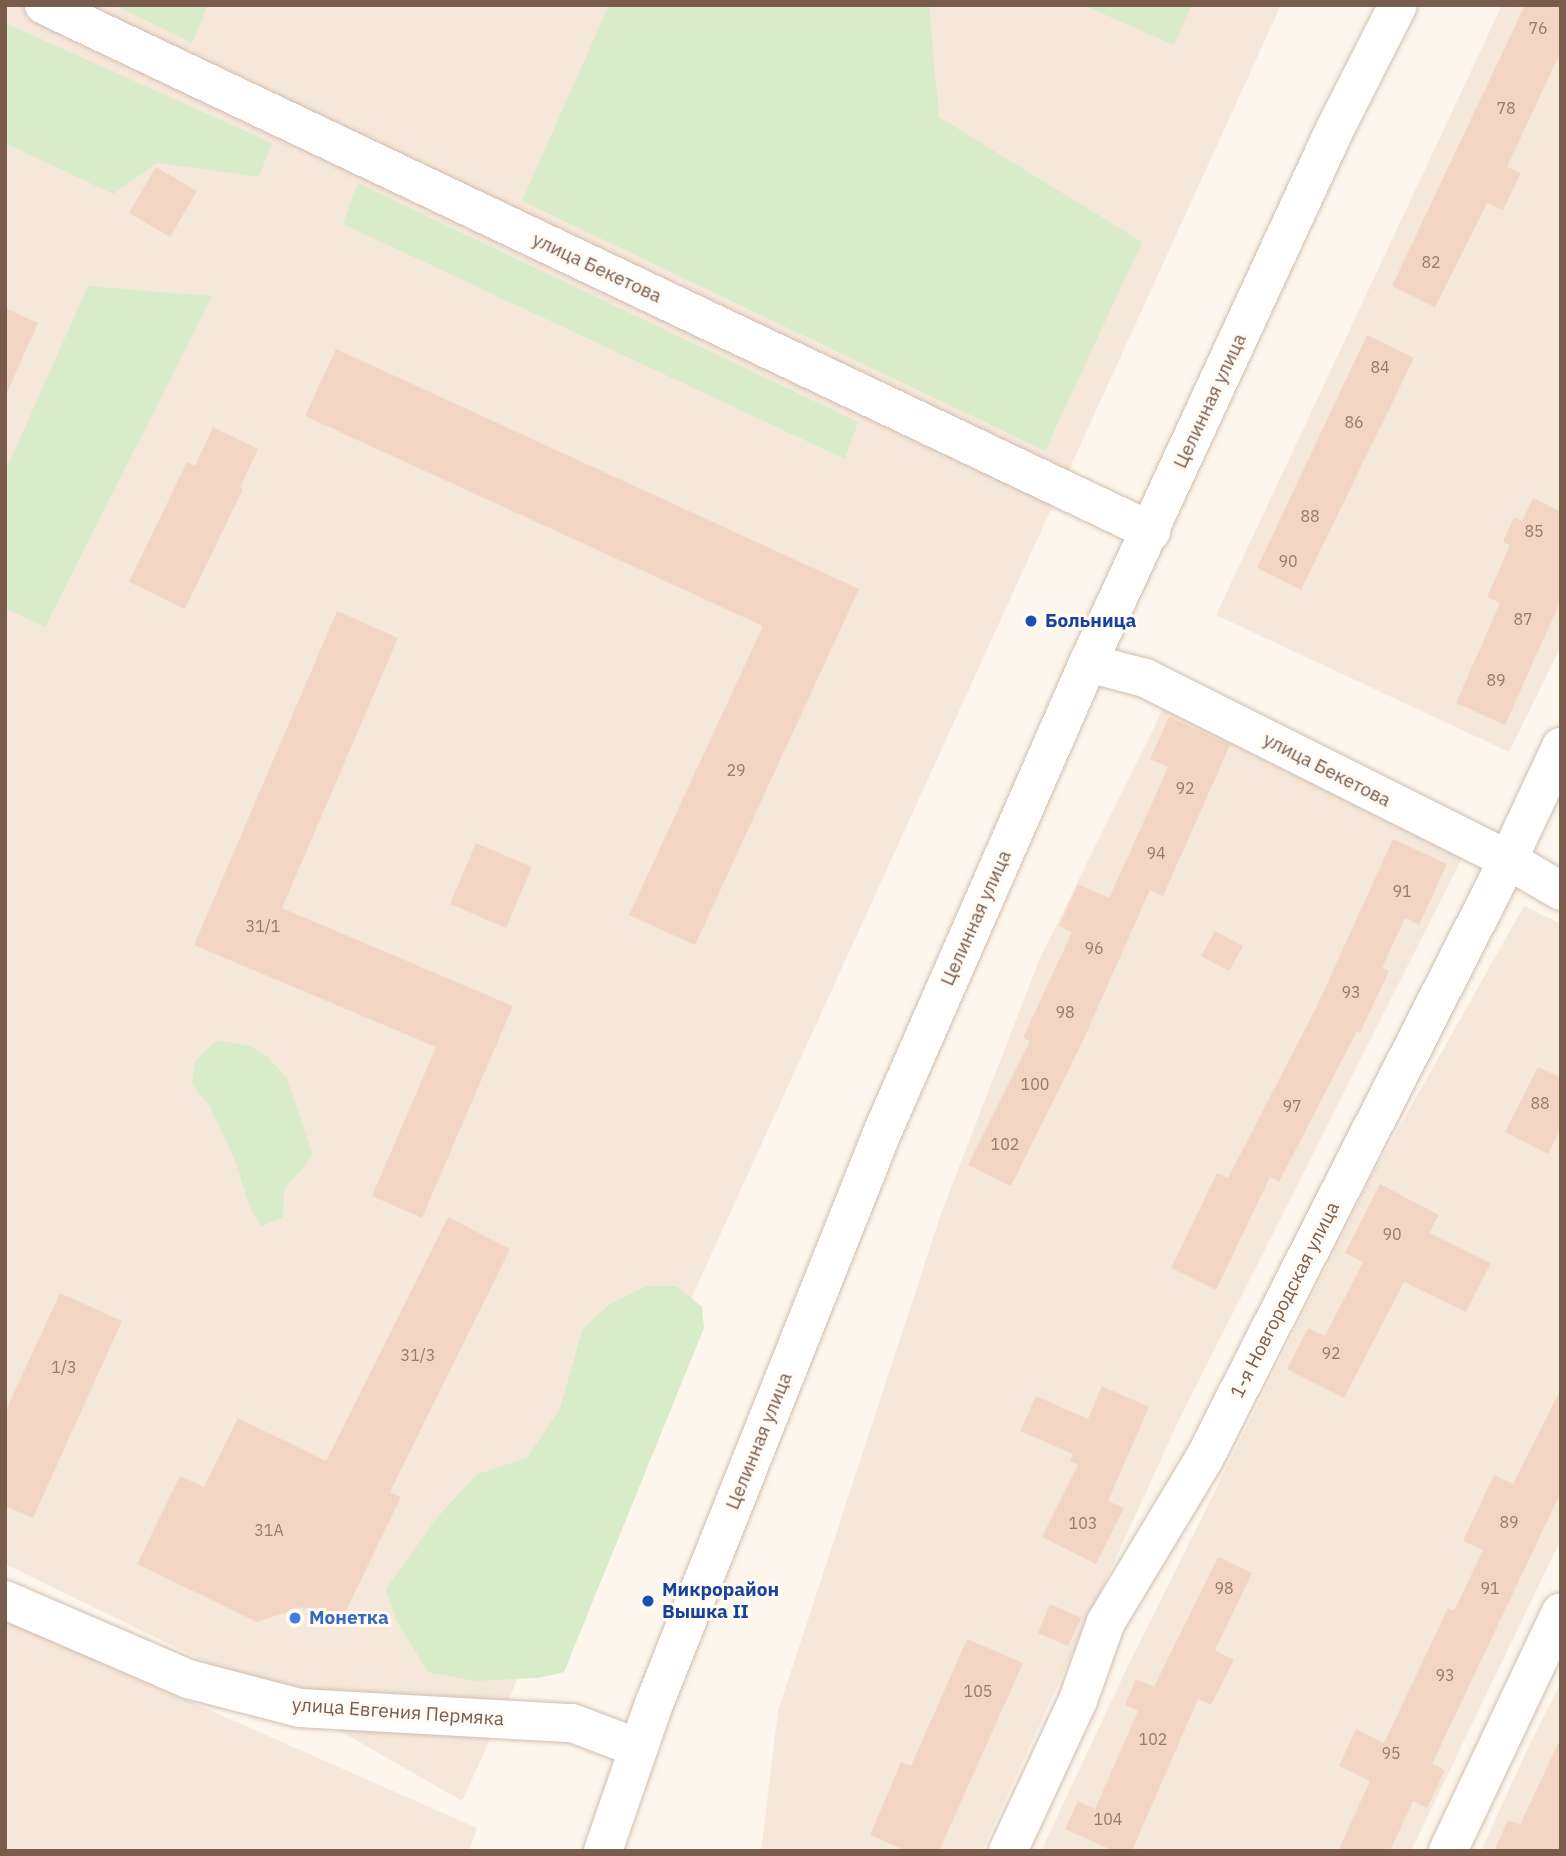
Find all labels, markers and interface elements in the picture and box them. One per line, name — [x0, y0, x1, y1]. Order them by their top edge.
house number: 76 — [1528, 18, 1548, 38]
house number: 78 — [1496, 98, 1516, 118]
street label: улица Бекетова — [529, 228, 665, 308]
house number: 82 — [1421, 252, 1441, 272]
street label: Целинная улица — [1169, 330, 1251, 472]
house number: 84 — [1370, 357, 1390, 377]
house number: 86 — [1344, 412, 1364, 432]
house number: 88 — [1300, 506, 1320, 526]
house number: 85 — [1524, 521, 1544, 541]
house number: 90 — [1278, 551, 1298, 571]
house number: 87 — [1513, 609, 1533, 629]
place label: Больница — [1045, 610, 1136, 632]
marker: Больница — [1023, 613, 1039, 629]
house number: 89 — [1486, 670, 1506, 690]
street label: улица Бекетова — [1259, 728, 1395, 812]
house number: 29 — [726, 760, 746, 780]
house number: 92 — [1175, 778, 1195, 798]
house number: 94 — [1146, 843, 1166, 863]
street label: Целинная улица — [936, 847, 1016, 989]
house number: 91 — [1392, 881, 1412, 901]
house number: 31/1 — [246, 916, 280, 936]
house number: 96 — [1084, 938, 1104, 958]
house number: 93 — [1341, 982, 1361, 1002]
house number: 98 — [1055, 1002, 1075, 1022]
house number: 100 — [1021, 1074, 1049, 1094]
house number: 88 — [1530, 1093, 1550, 1113]
house number: 97 — [1282, 1096, 1302, 1116]
house number: 102 — [991, 1134, 1019, 1154]
street label: 1-я Новгородская улица — [1226, 1198, 1344, 1402]
house number: 90 — [1382, 1224, 1402, 1244]
house number: 92 — [1321, 1343, 1341, 1363]
house number: 31/3 — [401, 1345, 435, 1365]
house number: 1/3 — [51, 1357, 77, 1377]
street label: Целинная улица — [721, 1369, 797, 1513]
house number: 89 — [1499, 1512, 1519, 1532]
house number: 103 — [1069, 1513, 1097, 1533]
house number: 31А — [254, 1520, 284, 1540]
house number: 98 — [1214, 1578, 1234, 1598]
house number: 91 — [1480, 1578, 1500, 1598]
place label: Микрорайон Вышка II — [662, 1579, 779, 1623]
marker: Микрорайон Вышка II — [640, 1593, 656, 1609]
place label: Монетка — [309, 1607, 389, 1629]
marker: Монетка — [287, 1610, 303, 1626]
house number: 93 — [1435, 1665, 1455, 1685]
house number: 105 — [964, 1681, 992, 1701]
street label: улица Евгения Пермяка — [291, 1693, 505, 1731]
house number: 102 — [1139, 1729, 1167, 1749]
house number: 95 — [1381, 1743, 1401, 1763]
house number: 104 — [1094, 1809, 1122, 1829]

